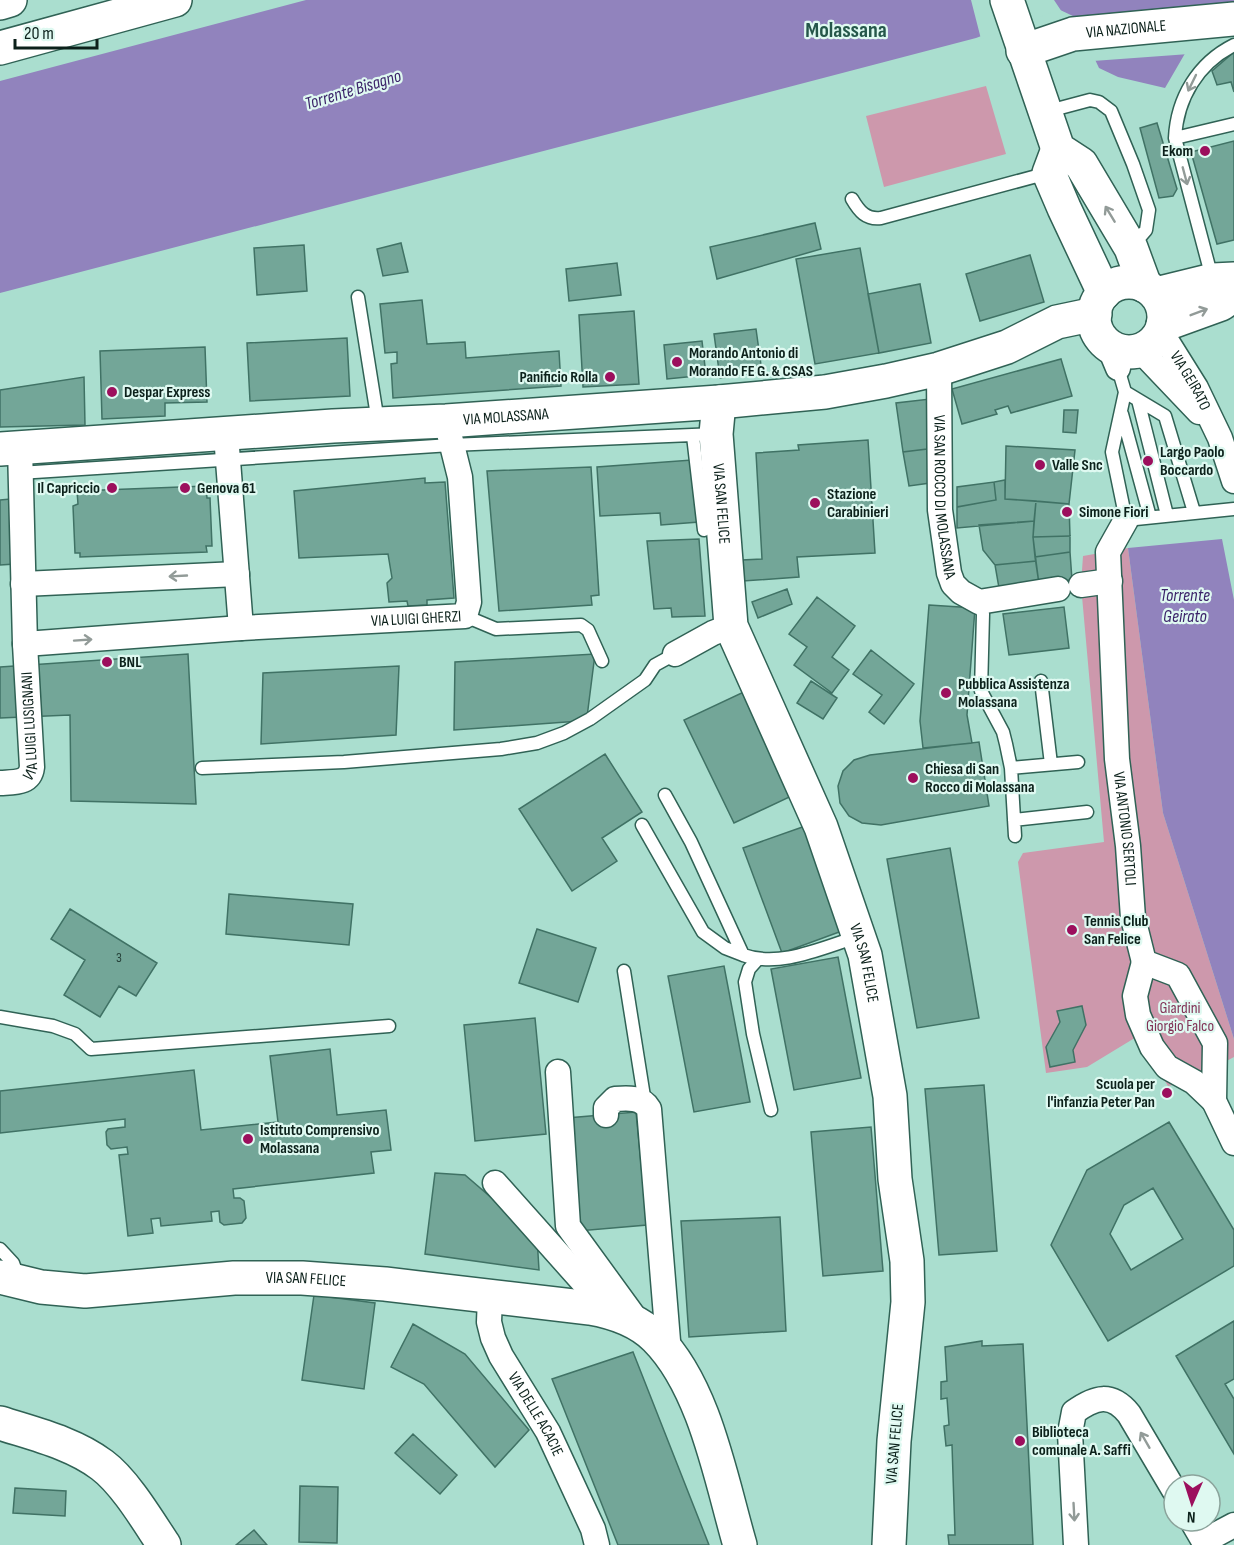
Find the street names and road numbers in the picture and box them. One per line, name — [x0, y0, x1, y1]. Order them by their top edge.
street label: VIA NAZIONALE — [1085, 16, 1167, 42]
street label: VIA GEIRATO — [1166, 348, 1215, 413]
street label: VIA MOLASSANA — [463, 404, 549, 429]
street label: VIA SAN ROCCO DI MOLASSANA — [930, 415, 960, 582]
street label: VIA SAN FELICE — [709, 463, 734, 545]
street label: VIA LUIGI GHERZI — [370, 607, 462, 631]
street label: VIA LUIGI LUSIGNANI — [17, 671, 42, 785]
street label: VIA ANTONIO SERTOLI — [1109, 770, 1140, 886]
street label: VIA SAN FELICE — [845, 921, 883, 1004]
street label: VIA SAN FELICE — [266, 1268, 347, 1291]
street label: VIA DELLE ACACIE — [504, 1369, 567, 1459]
street label: VIA SAN FELICE — [882, 1403, 908, 1485]

